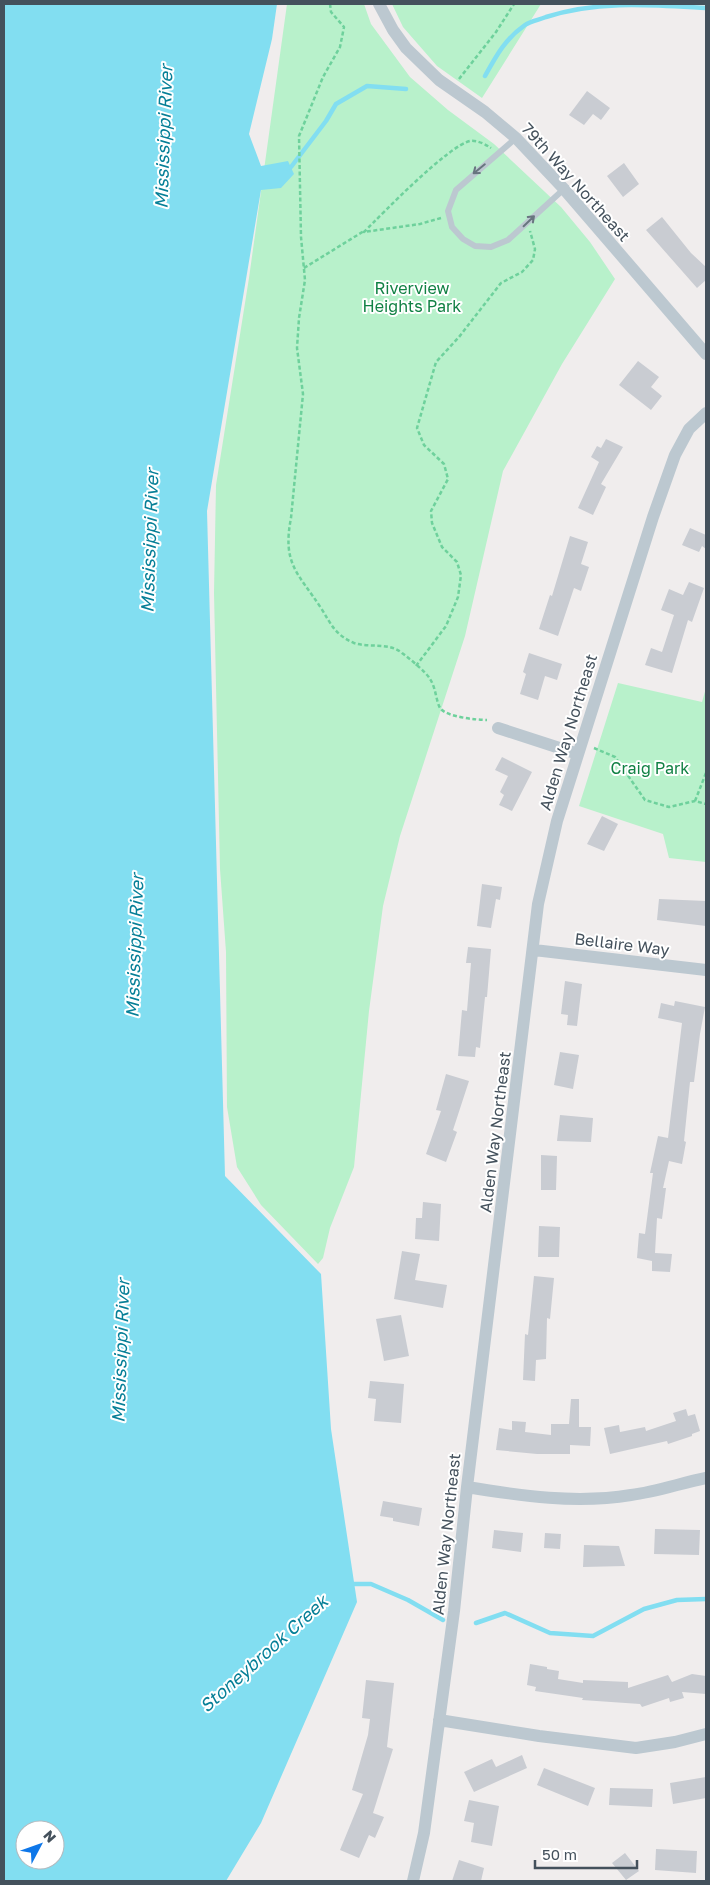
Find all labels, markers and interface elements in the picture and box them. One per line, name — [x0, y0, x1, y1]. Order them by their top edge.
water label: Mississippi River — [149, 62, 177, 209]
street label: 79th Way Northeast — [518, 119, 634, 245]
one-way arrow — [473, 164, 486, 175]
one-way arrow — [522, 215, 535, 227]
park label: Riverview Heights Park — [363, 278, 461, 316]
water label: Mississippi River — [135, 466, 163, 613]
street label: Alden Way Northeast — [535, 651, 601, 813]
park label: Craig Park — [611, 758, 689, 778]
water label: Mississippi River — [120, 871, 148, 1018]
street label: Bellaire Way — [573, 928, 671, 960]
street label: Alden Way Northeast — [475, 1050, 515, 1214]
water label: Mississippi River — [106, 1276, 134, 1423]
street label: Alden Way Northeast — [428, 1452, 464, 1616]
water label: Stoneybrook Creek — [195, 1589, 333, 1717]
north arrow — [15, 1820, 65, 1870]
text: N — [40, 1827, 60, 1846]
scale bar — [535, 1838, 638, 1870]
text: 50 m — [542, 1845, 577, 1863]

